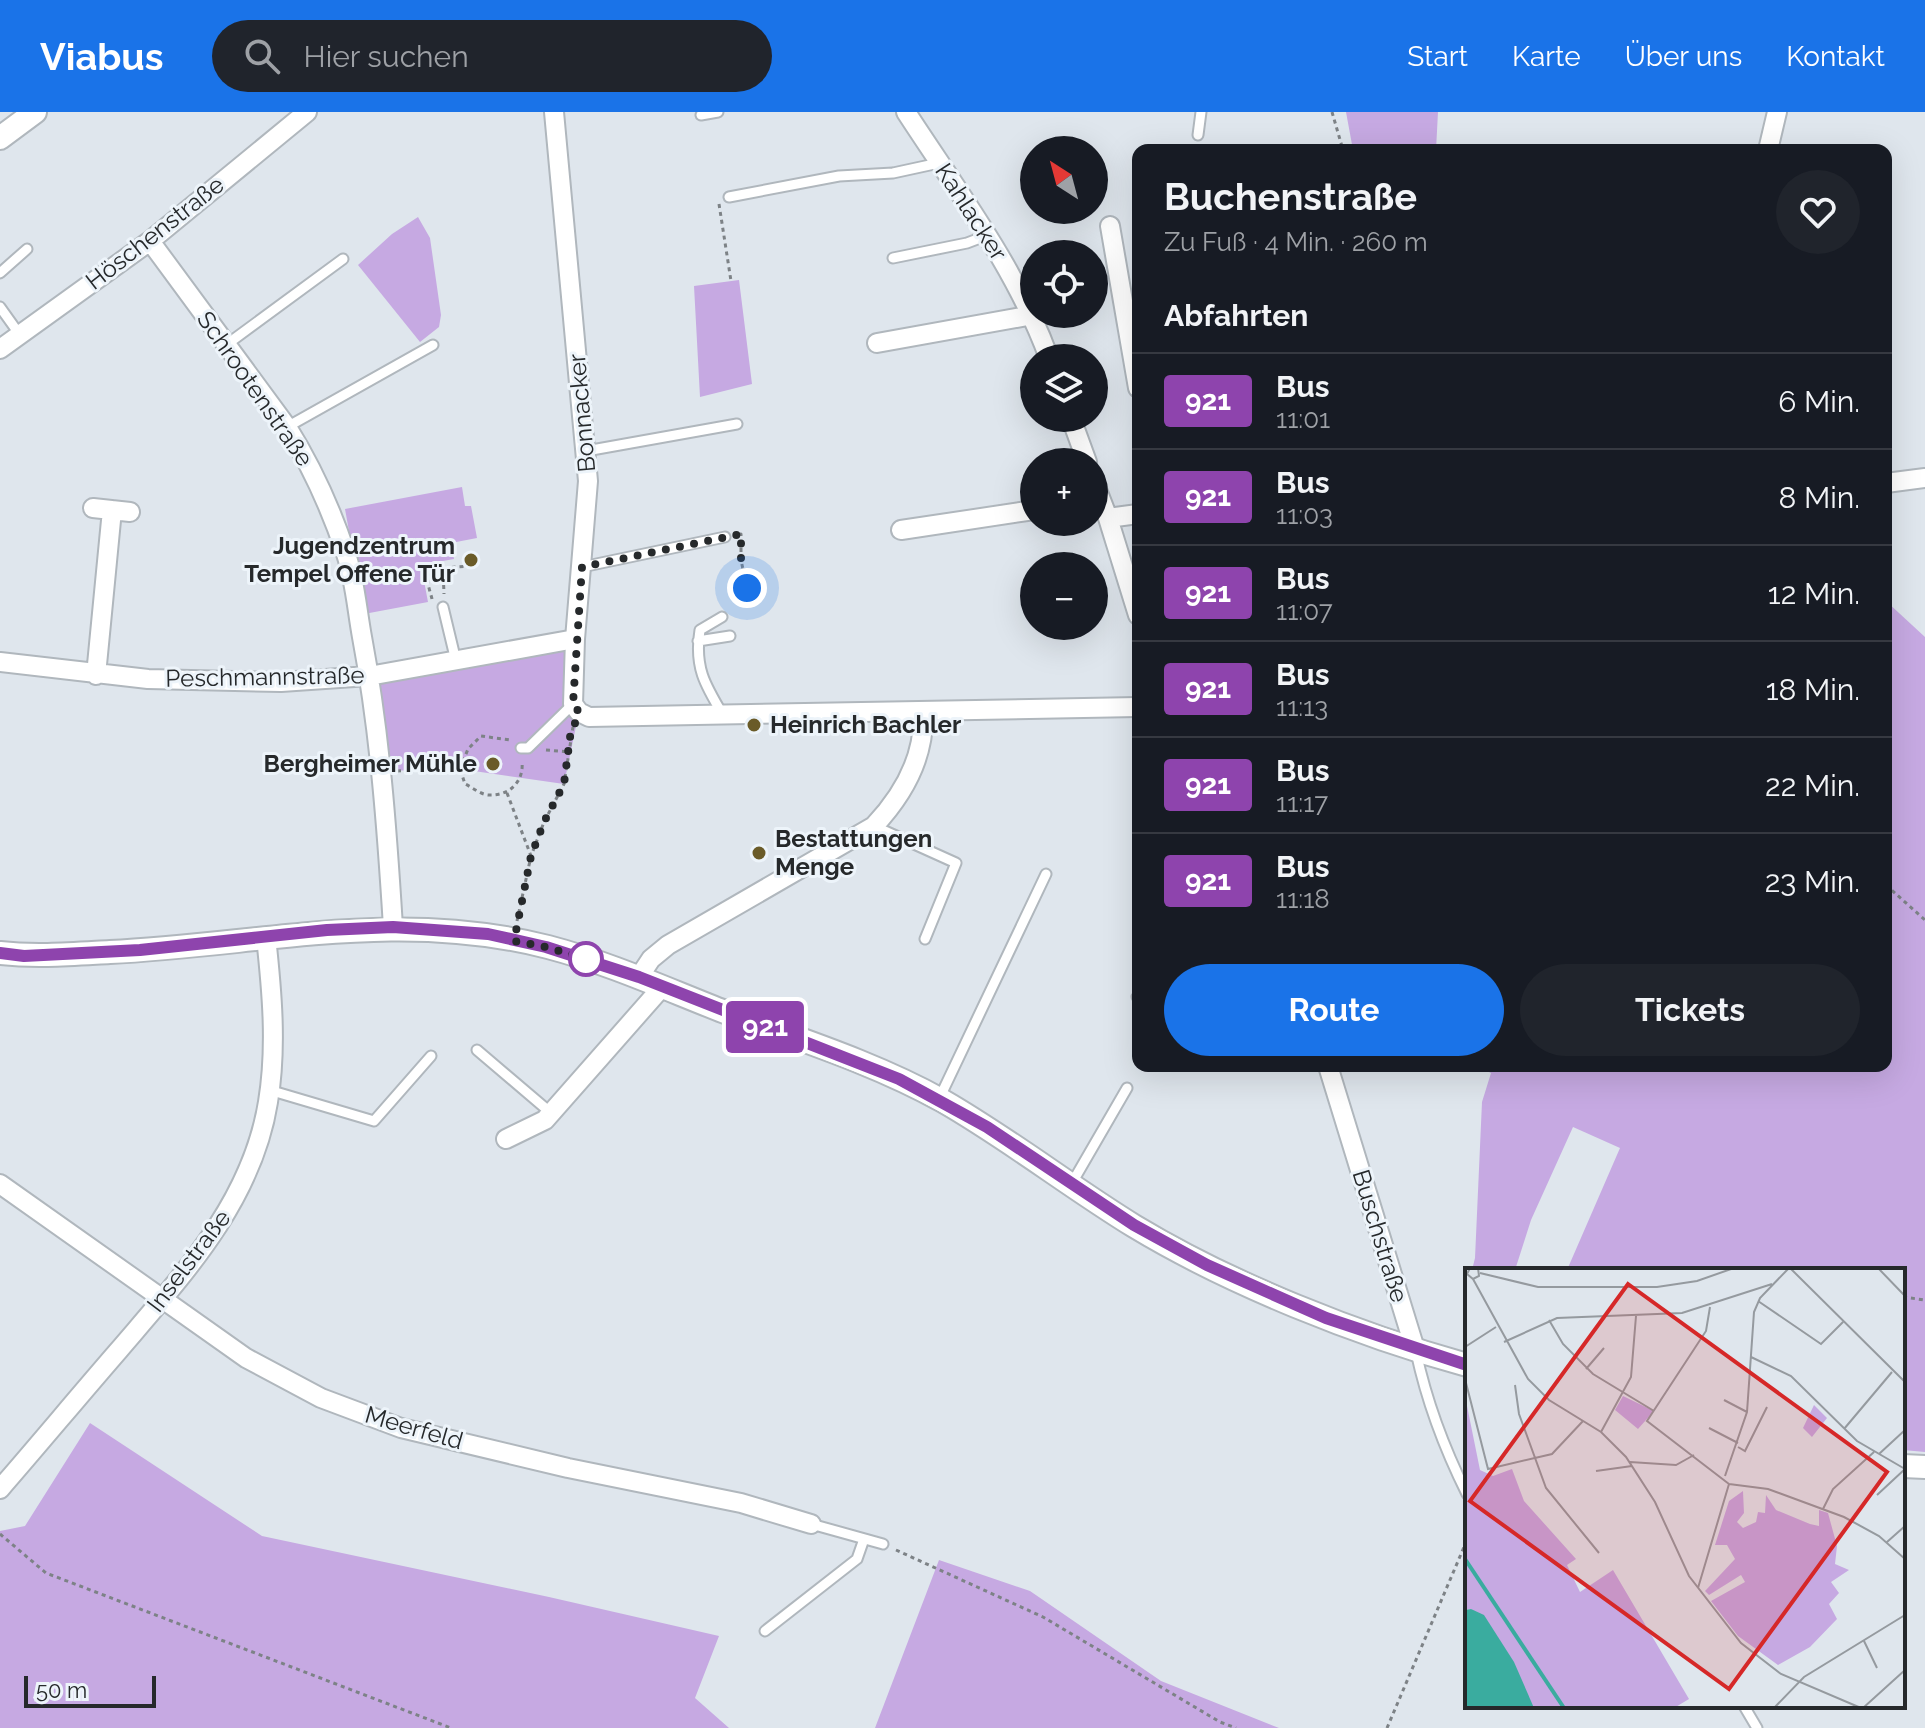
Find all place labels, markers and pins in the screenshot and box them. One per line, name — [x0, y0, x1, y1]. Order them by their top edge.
place label: Jugendzentrum Tempel Offene Tür — [244, 531, 455, 588]
marker: Jugendzentrum Tempel Offene Tür — [462, 551, 480, 569]
place label: Heinrich Bachler — [770, 710, 961, 739]
marker: Heinrich Bachler — [745, 716, 763, 734]
place label: Bergheimer Mühle — [264, 749, 477, 778]
marker: Bergheimer Mühle — [484, 755, 502, 773]
place label: Bestattungen Menge — [775, 824, 932, 881]
marker: Bestattungen Menge — [750, 844, 768, 862]
unlabelled marker — [569, 942, 603, 976]

